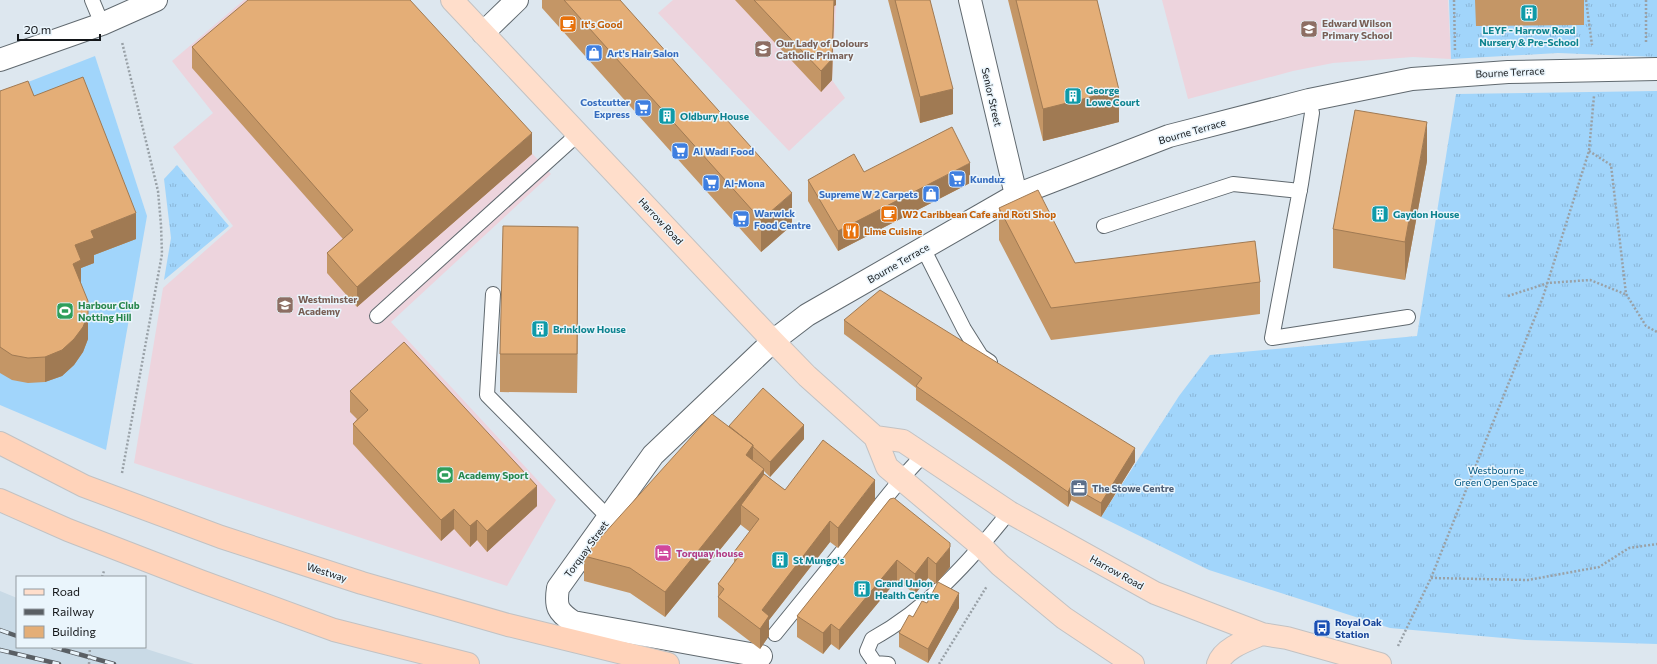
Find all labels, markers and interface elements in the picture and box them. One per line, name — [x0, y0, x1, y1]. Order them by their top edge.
building icon: LEYF - Harrow Road Nursery & Pre-School — [1519, 3, 1539, 23]
cafe icon: It's Good — [558, 14, 578, 34]
scale bar — [18, 16, 100, 42]
place label: Edward Wilson Primary School — [1322, 17, 1393, 41]
place label: It's Good — [581, 18, 622, 30]
school or university icon: Edward Wilson Primary School — [1299, 19, 1319, 39]
text: 20 m — [24, 22, 51, 36]
place label: LEYF - Harrow Road Nursery & Pre-School — [1479, 24, 1579, 48]
place label: Our Lady of Dolours Catholic Primary — [776, 37, 869, 61]
school or university icon: Our Lady of Dolours Catholic Primary — [753, 39, 773, 59]
shop icon: Art's Hair Salon — [584, 43, 604, 63]
place label: Art's Hair Salon — [607, 47, 679, 59]
street label: Bourne Terrace — [1475, 64, 1545, 80]
street label: Senior Street — [979, 67, 1005, 127]
place label: George Lowe Court — [1086, 84, 1140, 108]
building icon: George Lowe Court — [1063, 86, 1083, 106]
place label: Costcutter Express — [580, 96, 630, 120]
supermarket icon: Costcutter Express — [633, 98, 653, 118]
building icon: Oldbury House — [657, 106, 677, 126]
place label: Oldbury House — [680, 110, 749, 122]
street label: Bourne Terrace — [1157, 116, 1227, 146]
supermarket icon: Al Wadi Food — [670, 141, 690, 161]
place label: Al Wadi Food — [693, 145, 754, 157]
supermarket icon: Kunduz — [947, 169, 967, 189]
supermarket icon: Al-Mona — [701, 173, 721, 193]
place label: Kunduz — [970, 173, 1005, 185]
place label: Al-Mona — [724, 177, 765, 189]
shop icon: Supreme W 2 Carpets — [921, 184, 941, 204]
place label: Supreme W 2 Carpets — [819, 188, 918, 200]
street label: Harrow Road — [636, 195, 686, 247]
cafe icon: W2 Caribbean Cafe and Roti Shop — [879, 204, 899, 224]
building icon: Gaydon House — [1370, 204, 1390, 224]
place label: Warwick Food Centre — [754, 207, 811, 231]
place label: W2 Caribbean Cafe and Roti Shop — [902, 208, 1056, 220]
place label: Gaydon House — [1393, 208, 1459, 220]
supermarket icon: Warwick Food Centre — [731, 209, 751, 229]
restaurant icon: Lime Cuisine — [841, 221, 861, 241]
place label: Lime Cuisine — [864, 225, 922, 237]
street label: Bourne Terrace — [865, 241, 931, 285]
place label: Westminster Academy — [298, 293, 357, 317]
school or university icon: Westminster Academy — [275, 295, 295, 315]
place label: Harbour Club Notting Hill — [78, 299, 140, 323]
sports icon: Harbour Club Notting Hill — [55, 301, 75, 321]
building icon: Brinklow House — [530, 319, 550, 339]
place label: Brinklow House — [553, 323, 626, 335]
park label: Westbourne Green Open Space — [1454, 464, 1538, 488]
sports icon: Academy Sport — [435, 465, 455, 485]
place label: Academy Sport — [458, 469, 528, 481]
office icon: The Stowe Centre — [1069, 478, 1089, 498]
place label: The Stowe Centre — [1092, 482, 1174, 494]
street label: Torquay Street — [561, 518, 611, 580]
hotel icon: Torquay house — [653, 543, 673, 563]
place label: Torquay house — [676, 547, 743, 559]
building icon: St Mungo's — [770, 550, 790, 570]
street label: Harrow Road — [1088, 552, 1146, 592]
place label: St Mungo's — [793, 554, 845, 566]
street label: Westway — [305, 560, 349, 584]
legend — [16, 576, 146, 648]
place label: Grand Union Health Centre — [875, 577, 939, 601]
building icon: Grand Union Health Centre — [852, 579, 872, 599]
text: Road — [52, 584, 80, 598]
text: Railway — [52, 604, 94, 618]
place label: Royal Oak Station — [1335, 616, 1382, 640]
bus stop icon: Royal Oak Station — [1312, 618, 1332, 638]
text: Building — [52, 624, 96, 638]

